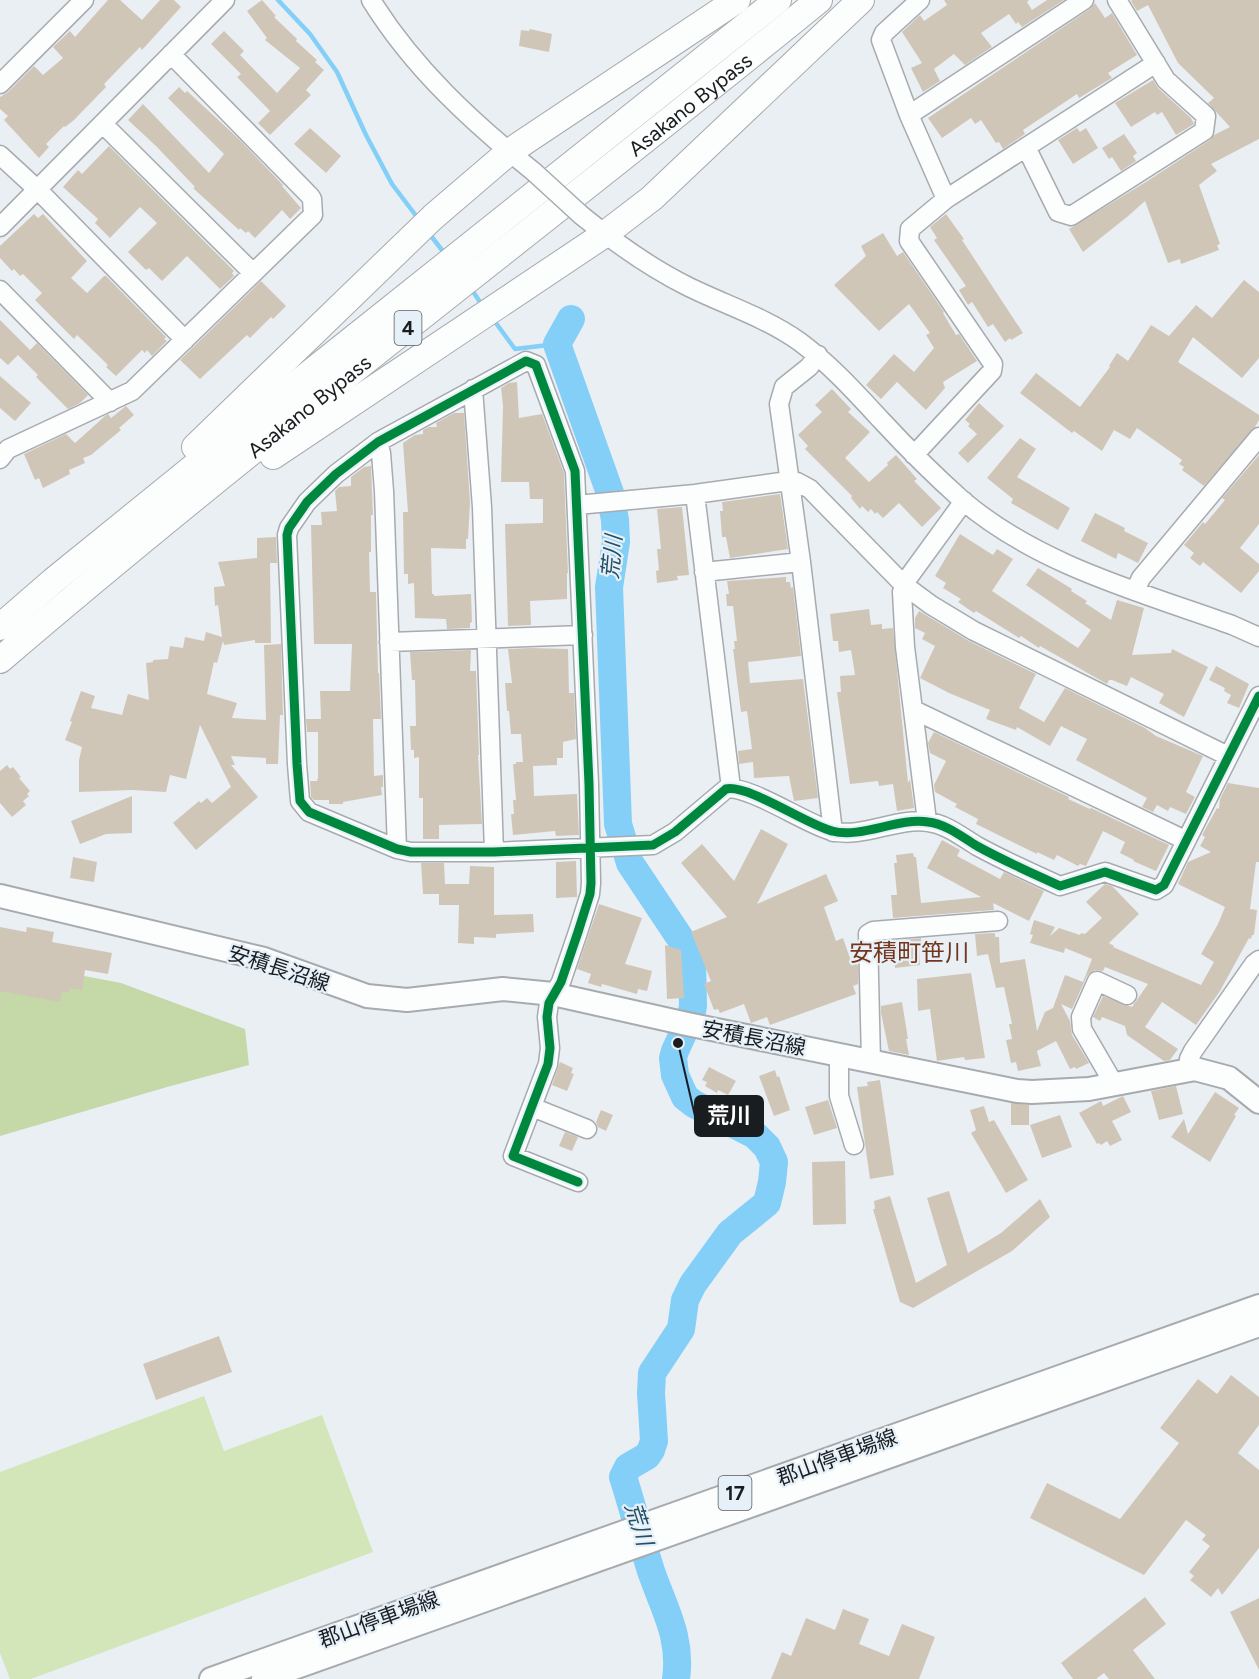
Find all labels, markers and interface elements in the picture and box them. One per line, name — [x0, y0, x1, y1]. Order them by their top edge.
street label: Asakano Bypass — [623, 47, 757, 161]
road number: 4 — [394, 311, 422, 345]
street label: Asakano Bypass — [242, 349, 376, 463]
water label: 荒川 — [597, 532, 628, 580]
district label: 安積町笹川 — [849, 938, 969, 967]
street label: 安積長沼線 — [225, 940, 333, 996]
street label: 安積長沼線 — [700, 1016, 808, 1060]
callout: 荒川 — [695, 1096, 763, 1136]
text: 荒川 — [707, 1102, 751, 1129]
street label: 郡山停車場線 — [774, 1424, 900, 1490]
road number: 17 — [718, 1476, 752, 1510]
water label: 荒川 — [619, 1499, 659, 1551]
street label: 郡山停車場線 — [316, 1586, 442, 1652]

